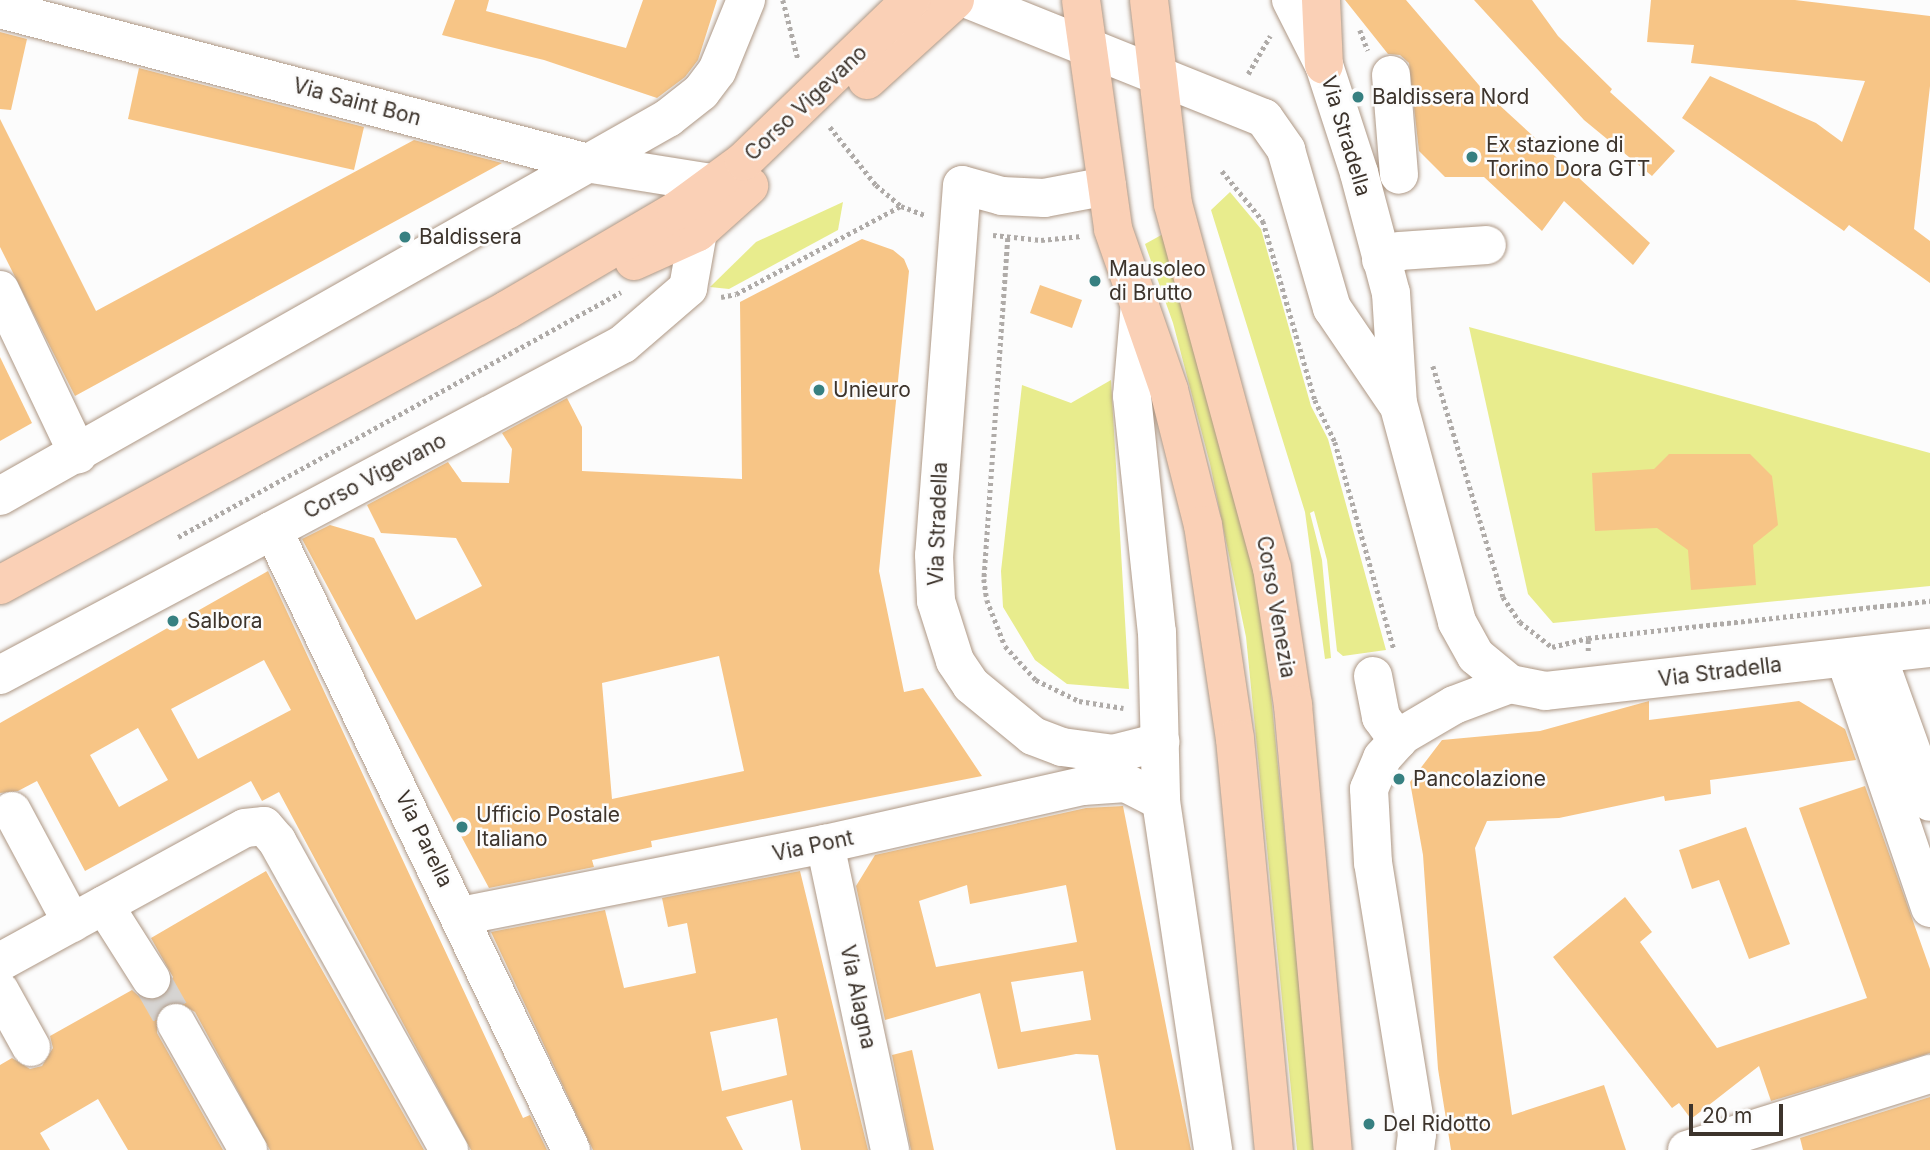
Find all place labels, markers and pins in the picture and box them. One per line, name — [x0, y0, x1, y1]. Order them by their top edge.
place label: Baldissera Nord — [1372, 84, 1529, 110]
marker: Baldissera Nord — [1350, 89, 1366, 105]
place label: Ex stazione di Torino Dora GTT — [1486, 132, 1650, 182]
marker: Ex stazione di Torino Dora GTT — [1464, 149, 1480, 165]
place label: Baldissera — [419, 224, 522, 250]
marker: Baldissera — [397, 229, 413, 245]
place label: Mausoleo di Brutto — [1109, 256, 1206, 306]
marker: Mausoleo di Brutto — [1087, 273, 1103, 289]
place label: Unieuro — [833, 377, 911, 403]
marker: Unieuro — [811, 382, 827, 398]
place label: Salbora — [187, 608, 262, 634]
marker: Salbora — [165, 613, 181, 629]
place label: Pancolazione — [1413, 766, 1546, 792]
marker: Pancolazione — [1391, 771, 1407, 787]
place label: Ufficio Postale Italiano — [476, 802, 620, 852]
marker: Ufficio Postale Italiano — [454, 819, 470, 835]
place label: Del Ridotto — [1383, 1111, 1491, 1137]
marker: Del Ridotto — [1361, 1116, 1377, 1132]

